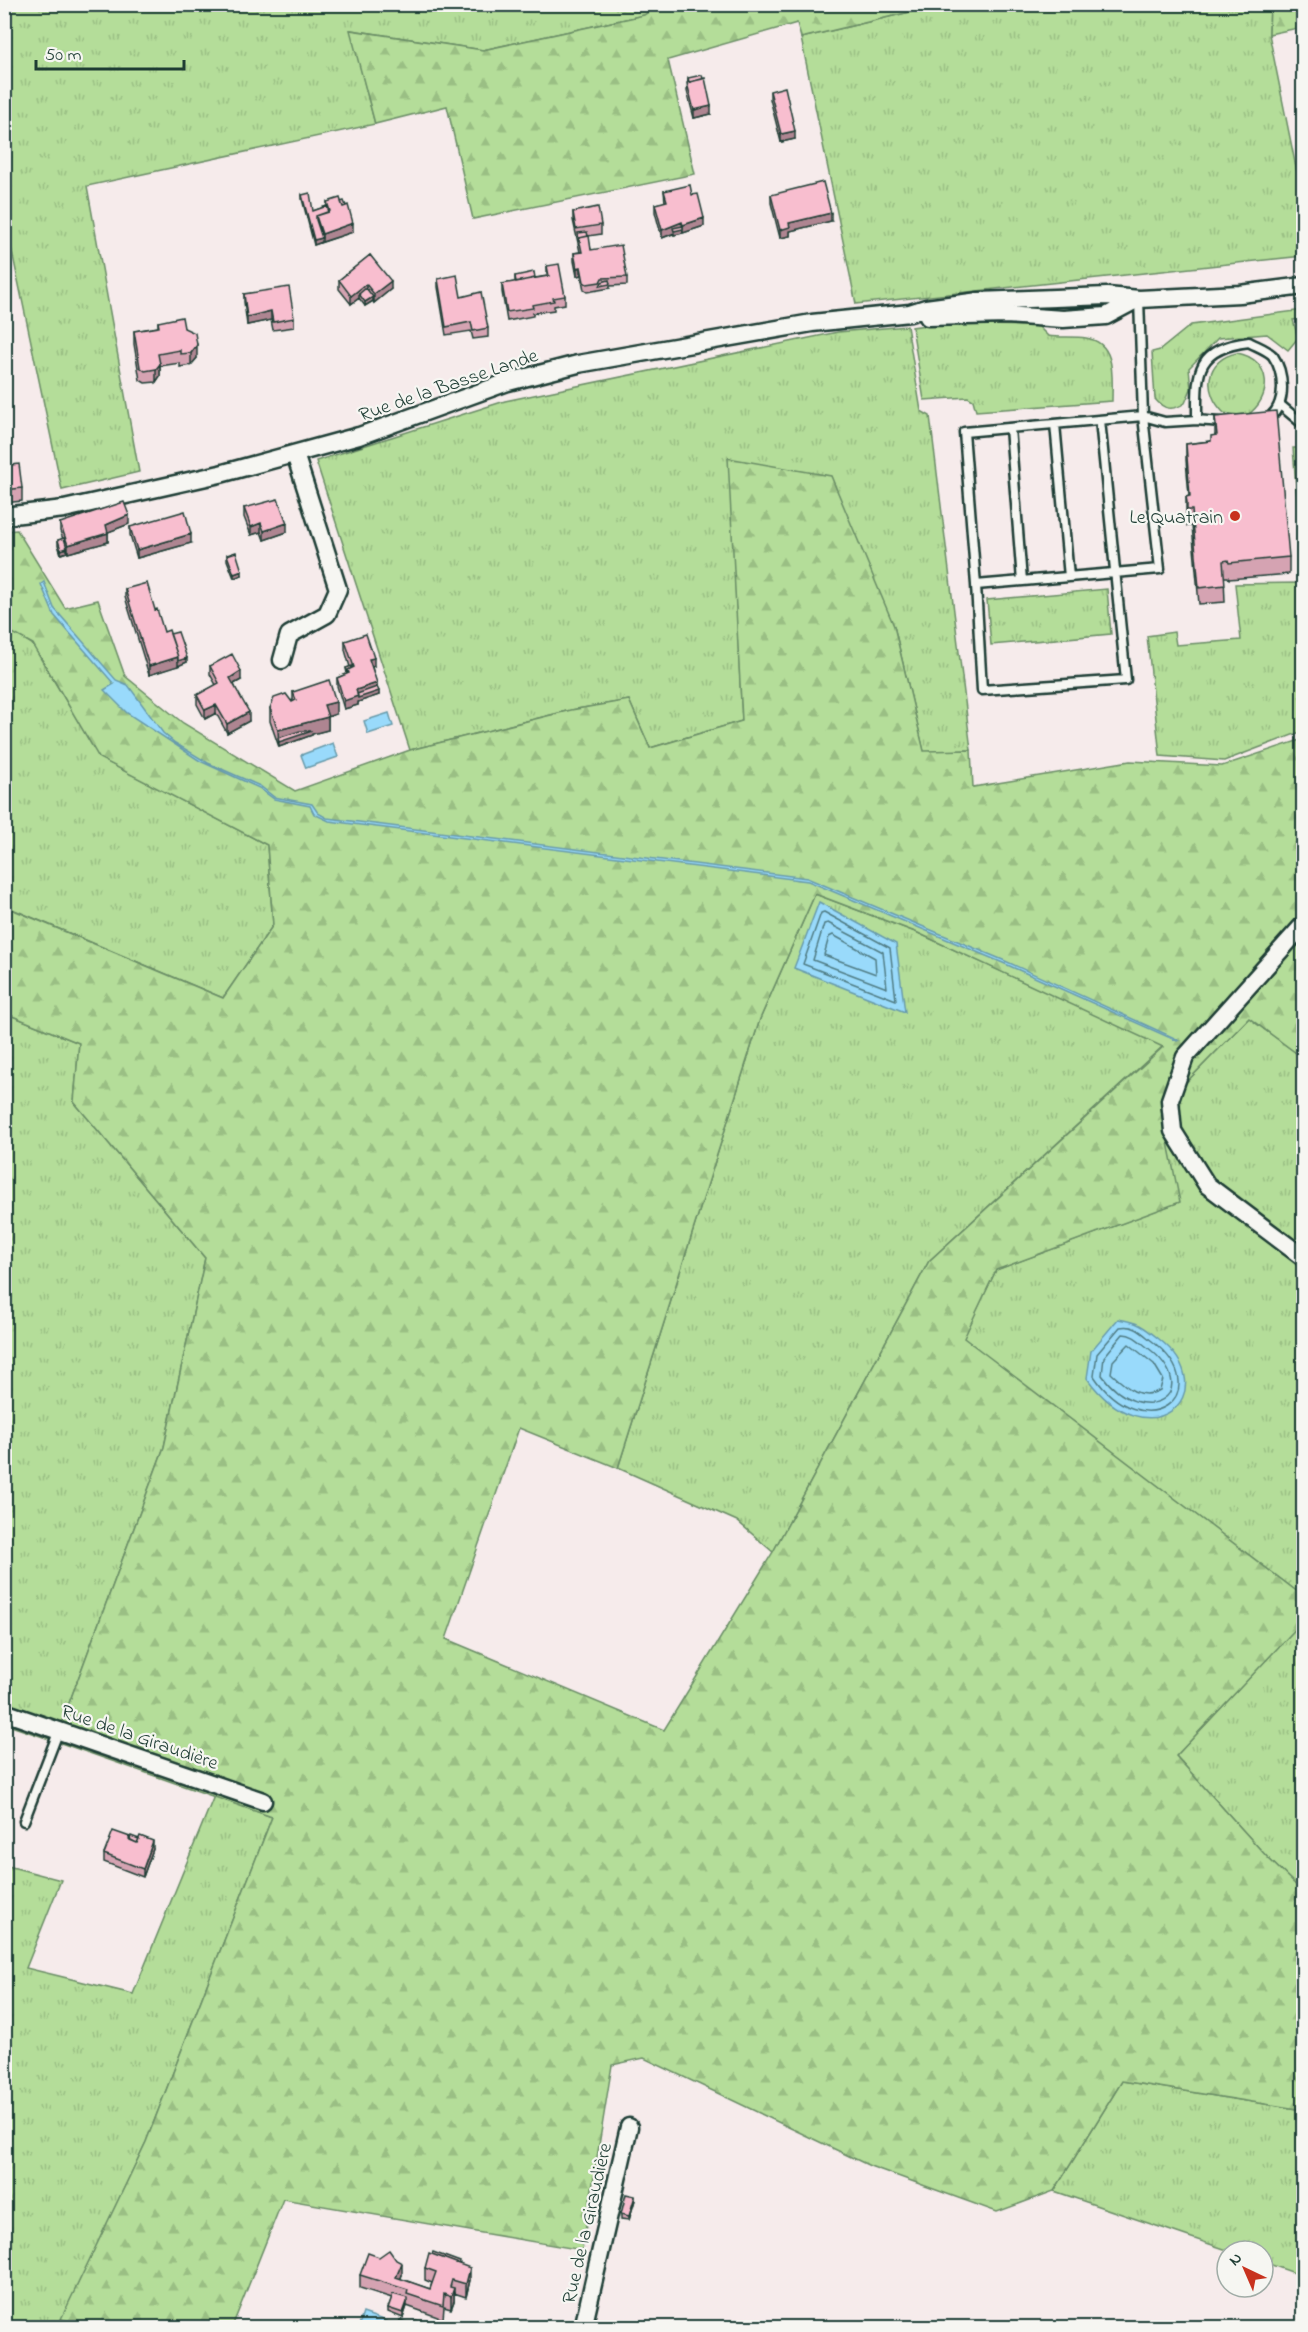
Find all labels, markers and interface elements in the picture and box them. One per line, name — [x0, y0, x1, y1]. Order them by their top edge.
scale bar — [36, 33, 184, 71]
text: 50 m — [45, 43, 82, 69]
street label: Rue de la Basse Lande — [355, 342, 542, 431]
place label: Le Quatrain — [1129, 504, 1223, 533]
marker: Le Quatrain — [1228, 509, 1242, 523]
street label: Rue de la Giraudière — [57, 1698, 222, 1779]
street label: Rue de la Giraudière — [556, 2140, 621, 2307]
north arrow — [1215, 2239, 1275, 2299]
text: N — [1224, 2247, 1248, 2272]

